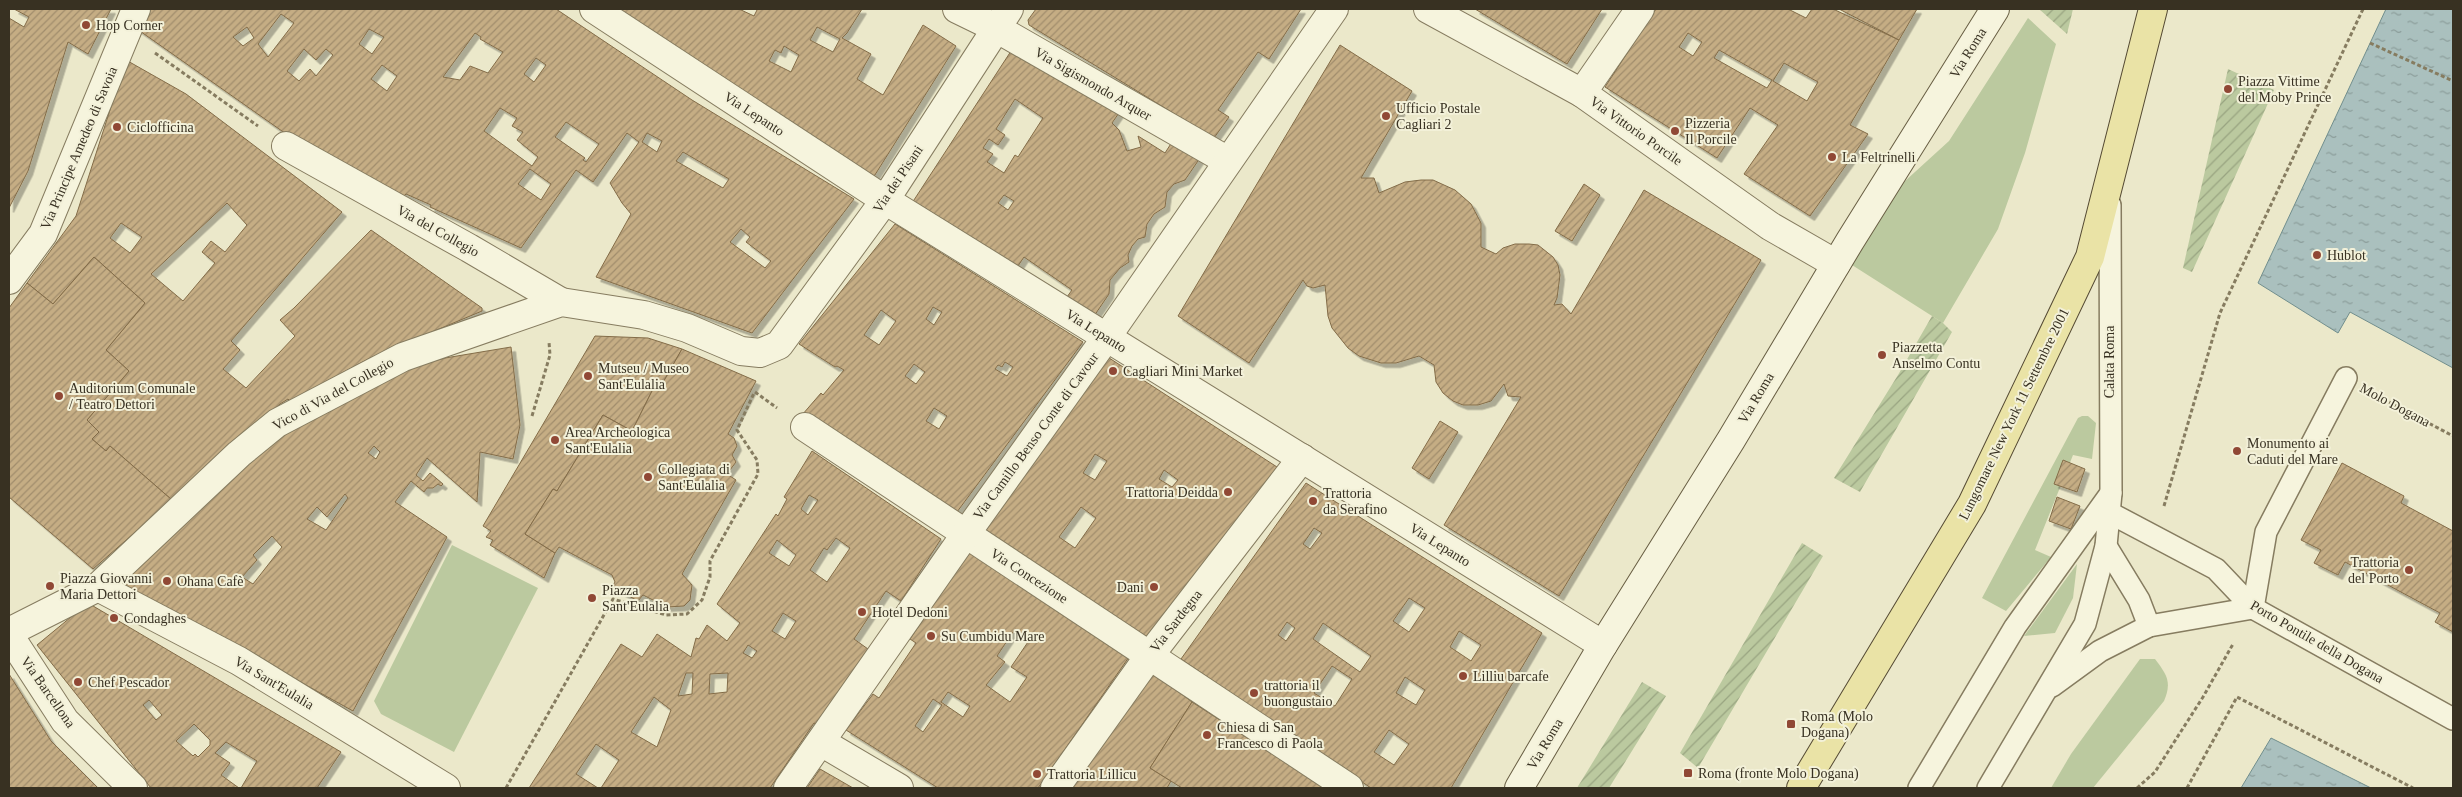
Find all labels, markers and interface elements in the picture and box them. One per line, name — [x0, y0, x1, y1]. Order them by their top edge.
place label: Hop Corner — [96, 18, 163, 33]
marker: Hop Corner — [80, 19, 92, 31]
street label: Via Roma — [1947, 24, 1990, 81]
street label: Via Sigismondo Arquer — [1032, 44, 1154, 124]
street label: Via Principe Amedeo di Savoia — [38, 63, 121, 232]
place label: Piazza Vittime del Moby Prince — [2238, 74, 2331, 105]
marker: Piazza Vittime del Moby Prince — [2222, 83, 2234, 95]
street label: Via Lepanto — [721, 89, 787, 139]
street label: Via Vittorio Porcile — [1587, 94, 1685, 168]
place label: Ufficio Postale Cagliari 2 — [1396, 101, 1480, 132]
marker: Ufficio Postale Cagliari 2 — [1380, 110, 1392, 122]
place label: Pizzeria Il Porcile — [1685, 116, 1737, 147]
place label: Ciclofficina — [127, 120, 194, 135]
marker: Ciclofficina — [111, 121, 123, 133]
marker: Pizzeria Il Porcile — [1669, 125, 1681, 137]
street label: Via dei Pisani — [870, 143, 926, 215]
place label: La Feltrinelli — [1842, 150, 1916, 165]
marker: La Feltrinelli — [1826, 151, 1838, 163]
street label: Via del Collegio — [394, 202, 482, 260]
place label: Hublot — [2327, 248, 2366, 263]
marker: Hublot — [2311, 249, 2323, 261]
street label: Via Lepanto — [1063, 306, 1129, 356]
street label: Lungomare New York 11 Settembre 2001 — [1956, 306, 2072, 522]
street label: Calata Roma — [2102, 325, 2117, 398]
place label: Piazzetta Anselmo Contu — [1892, 340, 1980, 371]
street label: Via Camillo Benso Conte di Cavour — [970, 349, 1102, 522]
marker: Piazzetta Anselmo Contu — [1876, 349, 1888, 361]
street label: Vico di Via del Collegio — [270, 355, 396, 433]
place label: Mutseu / Museo Sant'Eulalia — [598, 361, 689, 392]
place label: Cagliari Mini Market — [1123, 364, 1243, 379]
marker: Cagliari Mini Market — [1107, 365, 1119, 377]
street label: Via Roma — [1735, 369, 1777, 426]
marker: Mutseu / Museo Sant'Eulalia — [582, 370, 594, 382]
street label: Molo Dogana — [2357, 380, 2433, 430]
place label: Auditorium Comunale / Teatro Dettori — [69, 381, 195, 412]
marker: Auditorium Comunale / Teatro Dettori — [53, 390, 65, 402]
place label: Area Archeologica Sant'Eulalia — [565, 425, 671, 456]
marker: Area Archeologica Sant'Eulalia — [549, 434, 561, 446]
place label: Monumento ai Caduti del Mare — [2247, 436, 2338, 467]
marker: Monumento ai Caduti del Mare — [2231, 445, 2243, 457]
place label: Collegiata di Sant'Eulalia — [658, 462, 730, 493]
marker: Collegiata di Sant'Eulalia — [642, 471, 654, 483]
place label: Trattoria Deidda — [1126, 485, 1219, 500]
marker: Trattoria Deidda — [1222, 486, 1234, 498]
place label: Trattoria da Serafino — [1323, 486, 1387, 517]
marker: Trattoria da Serafino — [1307, 495, 1319, 507]
street label: Via Lepanto — [1407, 520, 1473, 570]
street label: Via Concezione — [988, 545, 1070, 607]
place label: Trattoria del Porto — [2348, 555, 2400, 586]
marker: Trattoria del Porto — [2403, 564, 2415, 576]
place label: Piazza Giovanni Maria Dettori — [60, 571, 152, 602]
place label: Ohana Cafè — [177, 574, 243, 589]
marker: Ohana Cafè — [161, 575, 173, 587]
marker: Piazza Giovanni Maria Dettori — [44, 580, 56, 592]
place label: Dani — [1117, 580, 1144, 595]
marker: Dani — [1148, 581, 1160, 593]
place label: Piazza Sant'Eulalia — [602, 583, 670, 614]
street label: Via Sardegna — [1147, 586, 1205, 655]
marker: Piazza Sant'Eulalia — [586, 592, 598, 604]
street label: Porto Pontile della Dogana — [2248, 598, 2387, 687]
place label: Hotel Dedoni — [872, 605, 948, 620]
marker: Hotel Dedoni — [856, 606, 868, 618]
place label: Condaghes — [124, 611, 186, 626]
marker: Condaghes — [108, 612, 120, 624]
place label: Su Cumbidu Mare — [941, 629, 1044, 644]
marker: Su Cumbidu Mare — [925, 630, 937, 642]
street label: Via Barcellona — [18, 653, 79, 731]
street label: Via Sant'Eulalia — [232, 653, 317, 713]
place label: Lilliu barcafe — [1473, 669, 1549, 684]
marker: Lilliu barcafe — [1457, 670, 1469, 682]
place label: Chef Pescador — [88, 675, 170, 690]
marker: Chef Pescador — [72, 676, 84, 688]
place label: trattoria il buongustaio — [1264, 678, 1332, 709]
marker: trattoria il buongustaio — [1248, 687, 1260, 699]
place label: Roma (Molo Dogana) — [1801, 709, 1873, 741]
street label: Via Roma — [1524, 715, 1566, 772]
marker: Roma (Molo Dogana) — [1785, 718, 1797, 730]
place label: Chiesa di San Francesco di Paola — [1217, 720, 1324, 751]
marker: Chiesa di San Francesco di Paola — [1201, 729, 1213, 741]
place label: Roma (fronte Molo Dogana) — [1698, 766, 1859, 782]
place label: Trattoria Lillicu — [1047, 767, 1136, 782]
marker: Roma (fronte Molo Dogana) — [1682, 767, 1694, 779]
marker: Trattoria Lillicu — [1031, 768, 1043, 780]

